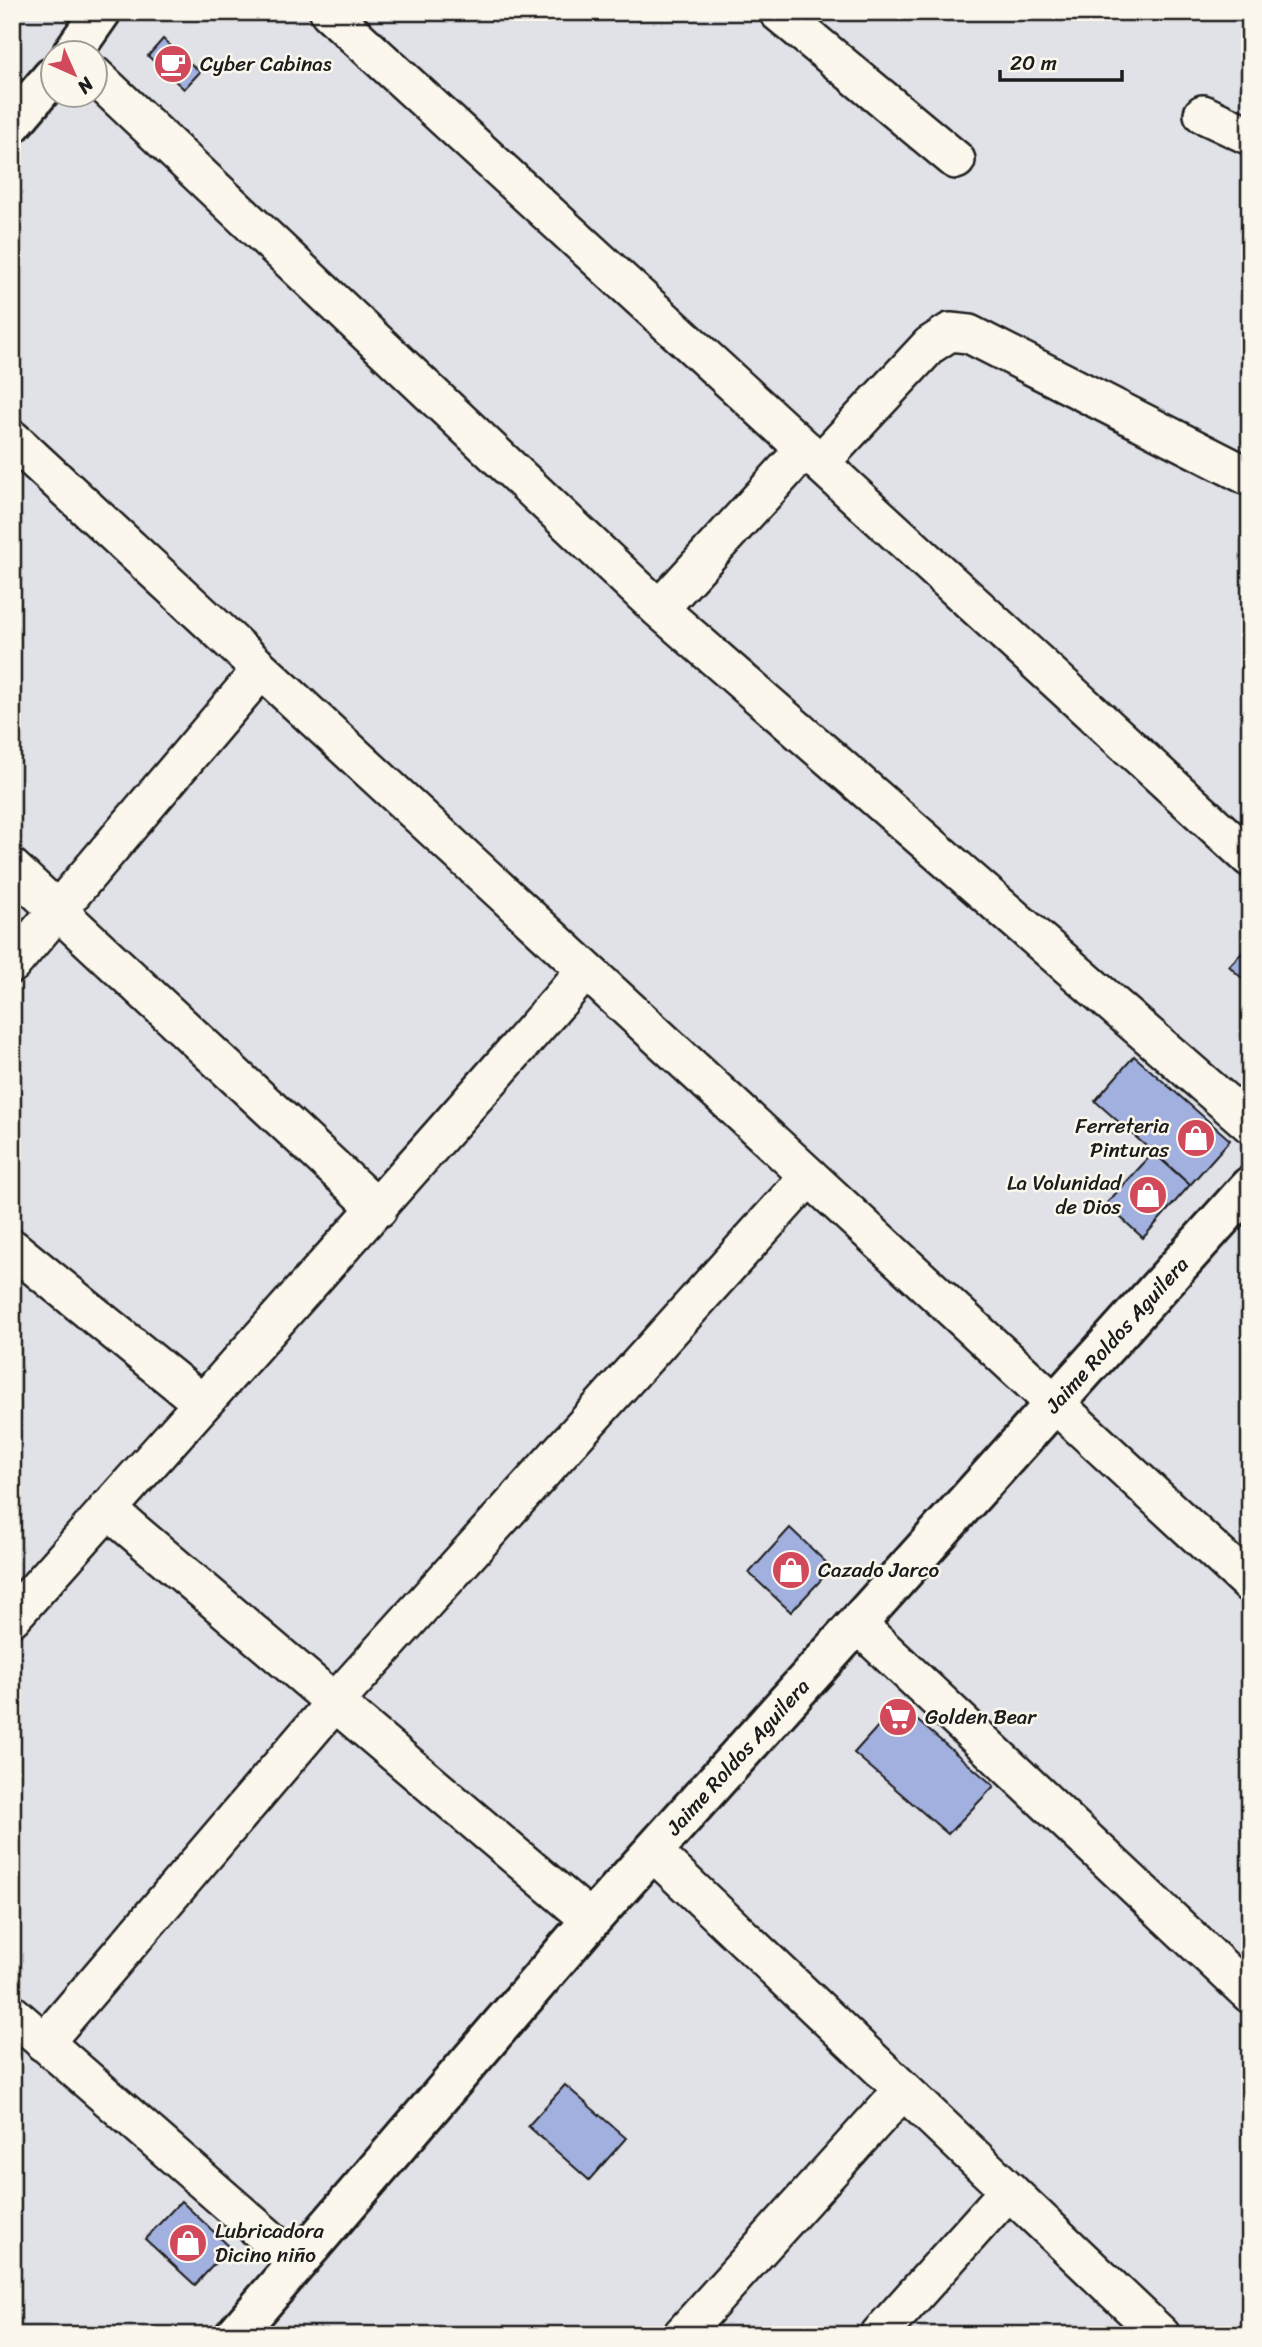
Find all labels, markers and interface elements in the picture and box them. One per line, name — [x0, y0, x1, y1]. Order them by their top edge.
north arrow — [38, 38, 108, 108]
scale bar — [1000, 38, 1122, 82]
cafe icon: Cyber Cabinas — [152, 43, 194, 85]
text: 20 m — [1010, 44, 1057, 82]
place label: Cyber Cabinas — [200, 45, 332, 83]
text: N — [69, 69, 103, 103]
place label: Ferreteria Pinturas — [1075, 1107, 1169, 1169]
shop icon: Ferreteria Pinturas — [1175, 1117, 1217, 1159]
place label: La Volunidad de Dios — [1007, 1164, 1123, 1226]
shop icon: La Volunidad de Dios — [1127, 1174, 1169, 1216]
street label: Jaime Roldos Aguilera — [1035, 1247, 1199, 1423]
shop icon: Cazado Jarco — [770, 1549, 812, 1591]
place label: Cazado Jarco — [818, 1551, 940, 1589]
street label: Jaime Roldos Aguilera — [656, 1669, 820, 1845]
supermarket icon: Golden Bear — [877, 1696, 919, 1738]
place label: Golden Bear — [925, 1698, 1037, 1736]
place label: Lubricadora Dicino niño — [215, 2212, 324, 2274]
shop icon: Lubricadora Dicino niño — [167, 2222, 209, 2264]

